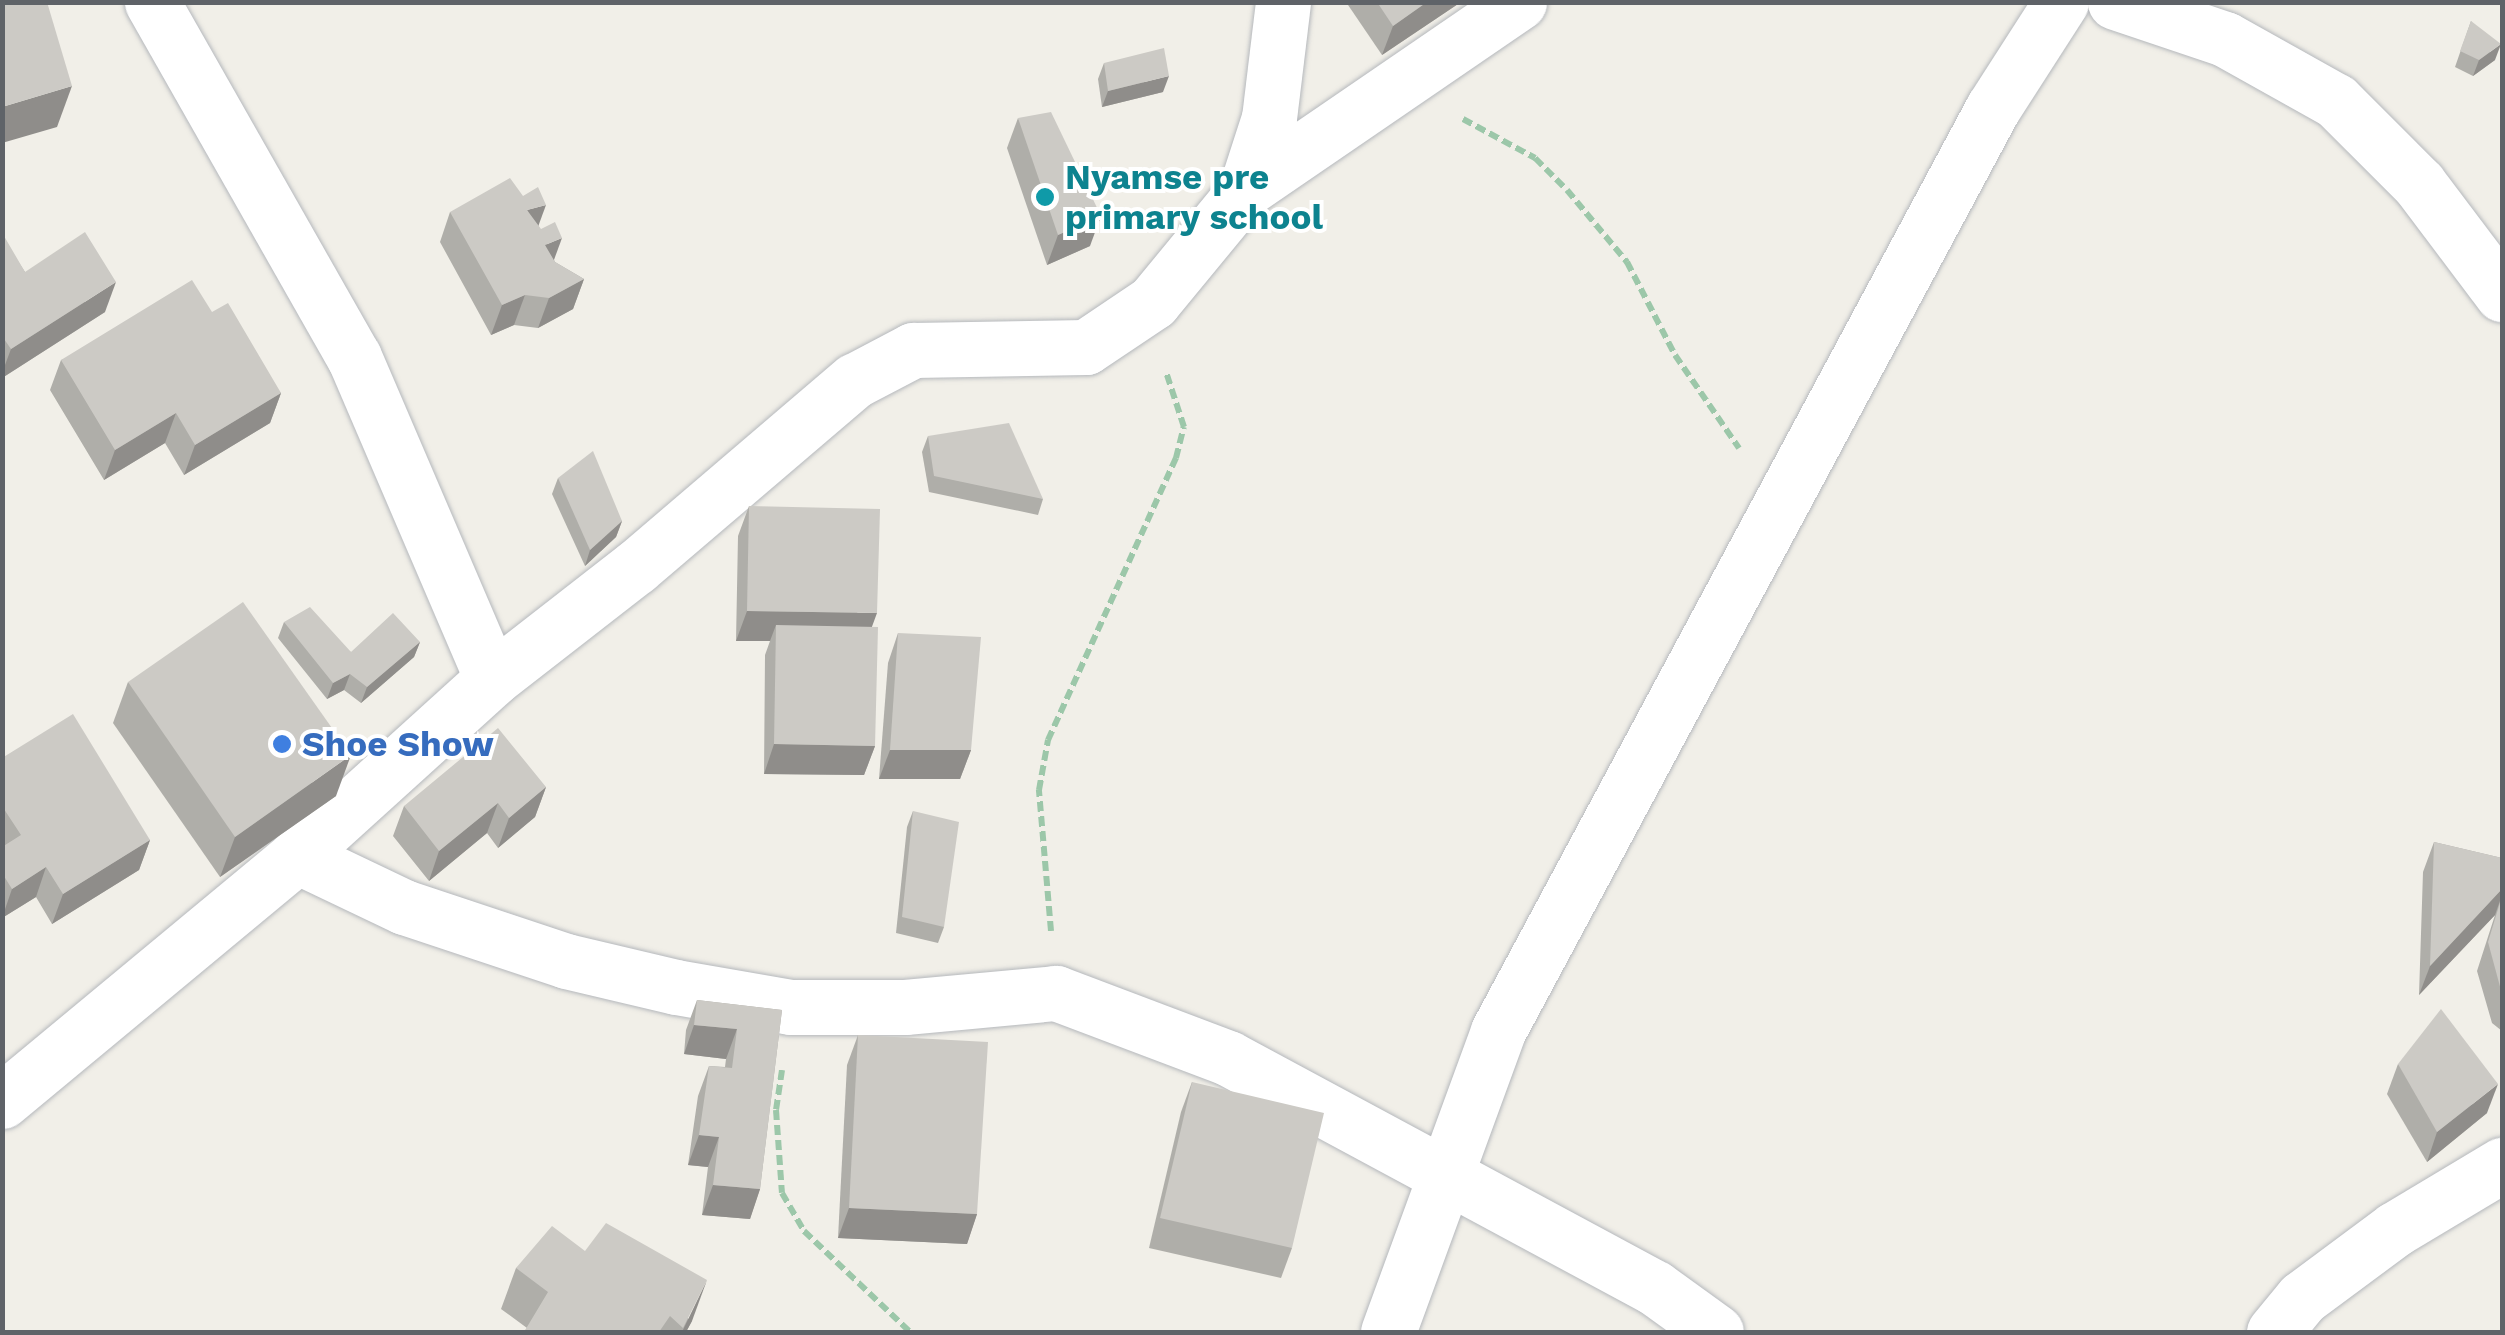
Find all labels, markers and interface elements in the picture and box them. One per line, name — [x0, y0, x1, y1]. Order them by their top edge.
place label: Nyamse pre primary school — [1065, 156, 1324, 238]
marker: Nyamse pre primary school — [1034, 186, 1056, 208]
place label: Shoe Show — [302, 723, 494, 765]
marker: Shoe Show — [271, 733, 293, 755]

